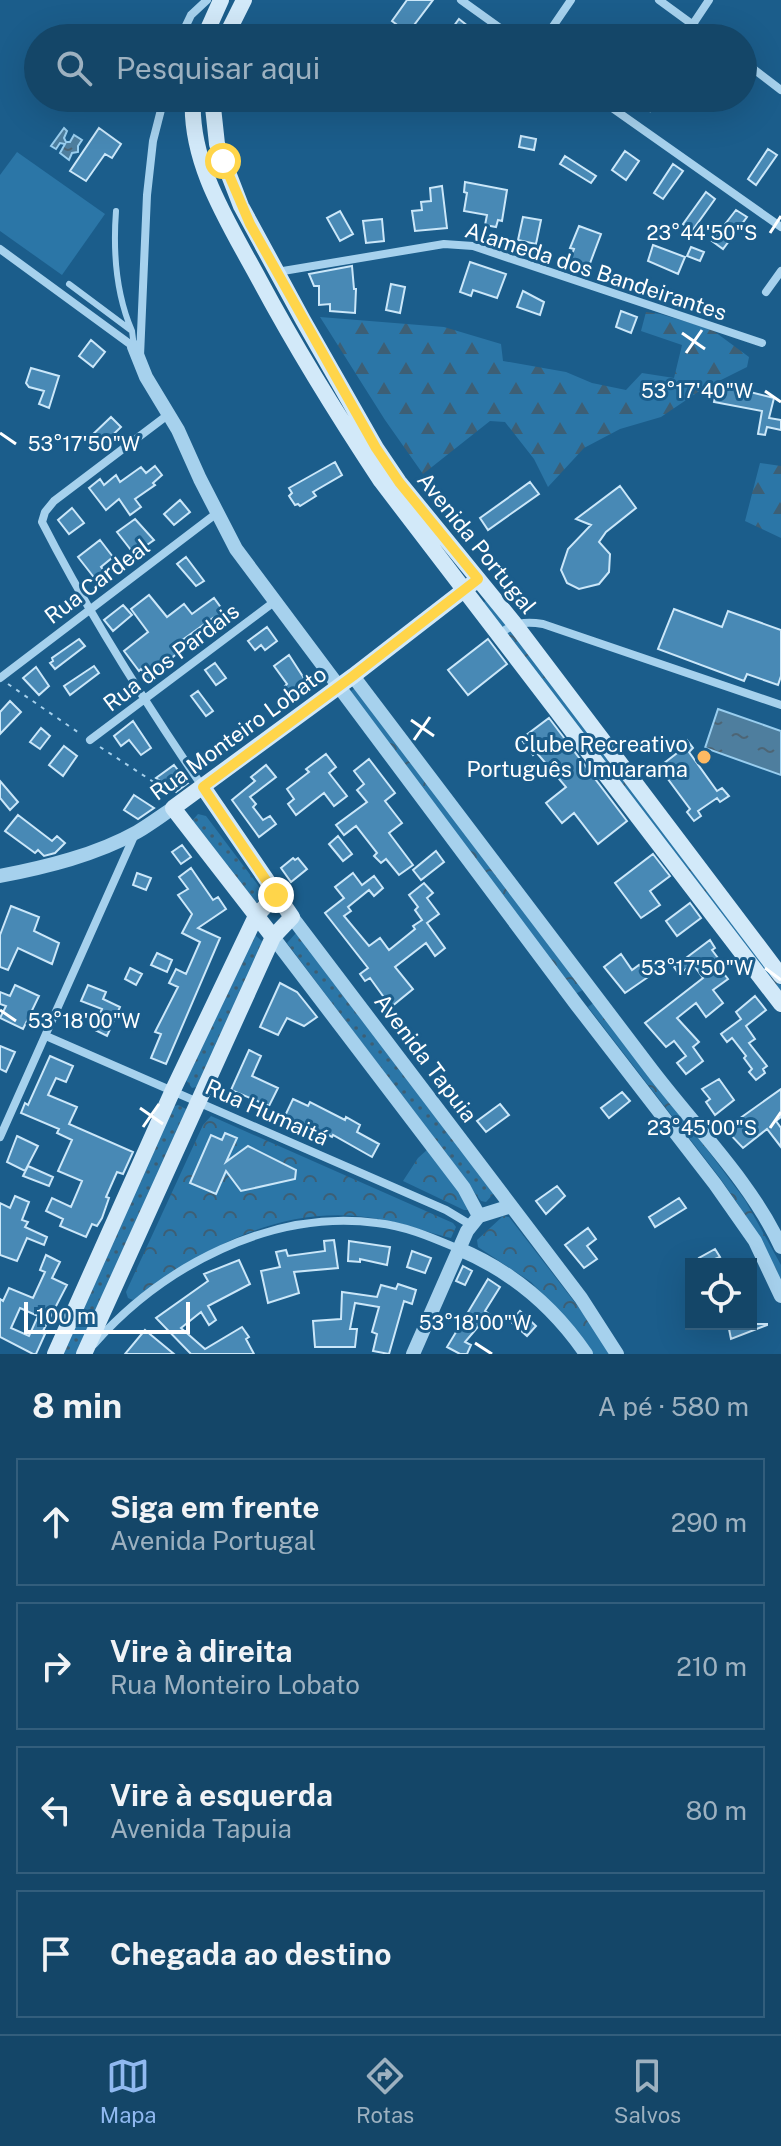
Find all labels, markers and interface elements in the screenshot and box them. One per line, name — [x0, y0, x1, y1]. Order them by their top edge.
search box — [24, 24, 757, 112]
icon: search — [52, 46, 96, 90]
text: Pesquisar aqui — [116, 50, 320, 86]
route start — [205, 143, 241, 179]
street label: Alameda dos Bandeirantes — [462, 216, 730, 326]
text: 23°44'50"S — [647, 221, 757, 245]
text: 53°17'40"W — [641, 379, 753, 403]
text: 53°17'50"W — [28, 432, 140, 456]
street label: Avenida Portugal — [412, 467, 542, 619]
street label: Rua Cardeal — [39, 533, 155, 629]
street label: Rua dos Pardais — [98, 598, 244, 716]
street label: Rua Monteiro Lobato — [145, 660, 331, 806]
place label: Clube Recreativo Português Umuarama — [466, 731, 688, 782]
marker: Clube Recreativo Português Umuarama — [695, 748, 713, 766]
route end — [258, 877, 294, 913]
text: 53°17'50"W — [641, 956, 753, 980]
street label: Avenida Tapuia — [369, 989, 483, 1127]
text: 53°18'00"W — [28, 1009, 140, 1033]
street label: Rua Humaitá — [201, 1073, 333, 1151]
text: 23°45'00"S — [647, 1116, 757, 1140]
map controls — [685, 1258, 757, 1330]
button: locate — [685, 1258, 757, 1330]
scale bar — [24, 1298, 190, 1334]
text: 100 m — [36, 1303, 96, 1329]
text: 53°18'00"W — [419, 1311, 531, 1335]
text: 8 min — [32, 1386, 122, 1426]
text: A pé · 580 m — [598, 1391, 749, 1422]
text: Siga em frente — [110, 1489, 320, 1525]
icon: ahead — [34, 1500, 78, 1544]
text: 290 m — [671, 1507, 747, 1538]
text: Avenida Portugal — [110, 1525, 316, 1556]
text: Vire à direita — [110, 1633, 293, 1669]
icon: right — [34, 1644, 78, 1688]
text: 210 m — [676, 1651, 747, 1682]
text: Rua Monteiro Lobato — [110, 1669, 360, 1700]
text: Vire à esquerda — [110, 1777, 333, 1813]
icon: left — [34, 1788, 78, 1832]
text: 80 m — [686, 1795, 747, 1826]
text: Avenida Tapuia — [110, 1813, 292, 1844]
icon: arrive — [34, 1932, 78, 1976]
text: Chegada ao destino — [110, 1936, 391, 1972]
tab: Mapa — [100, 2054, 156, 2128]
tab: Rotas — [356, 2054, 414, 2128]
tab: Salvos — [614, 2054, 681, 2128]

